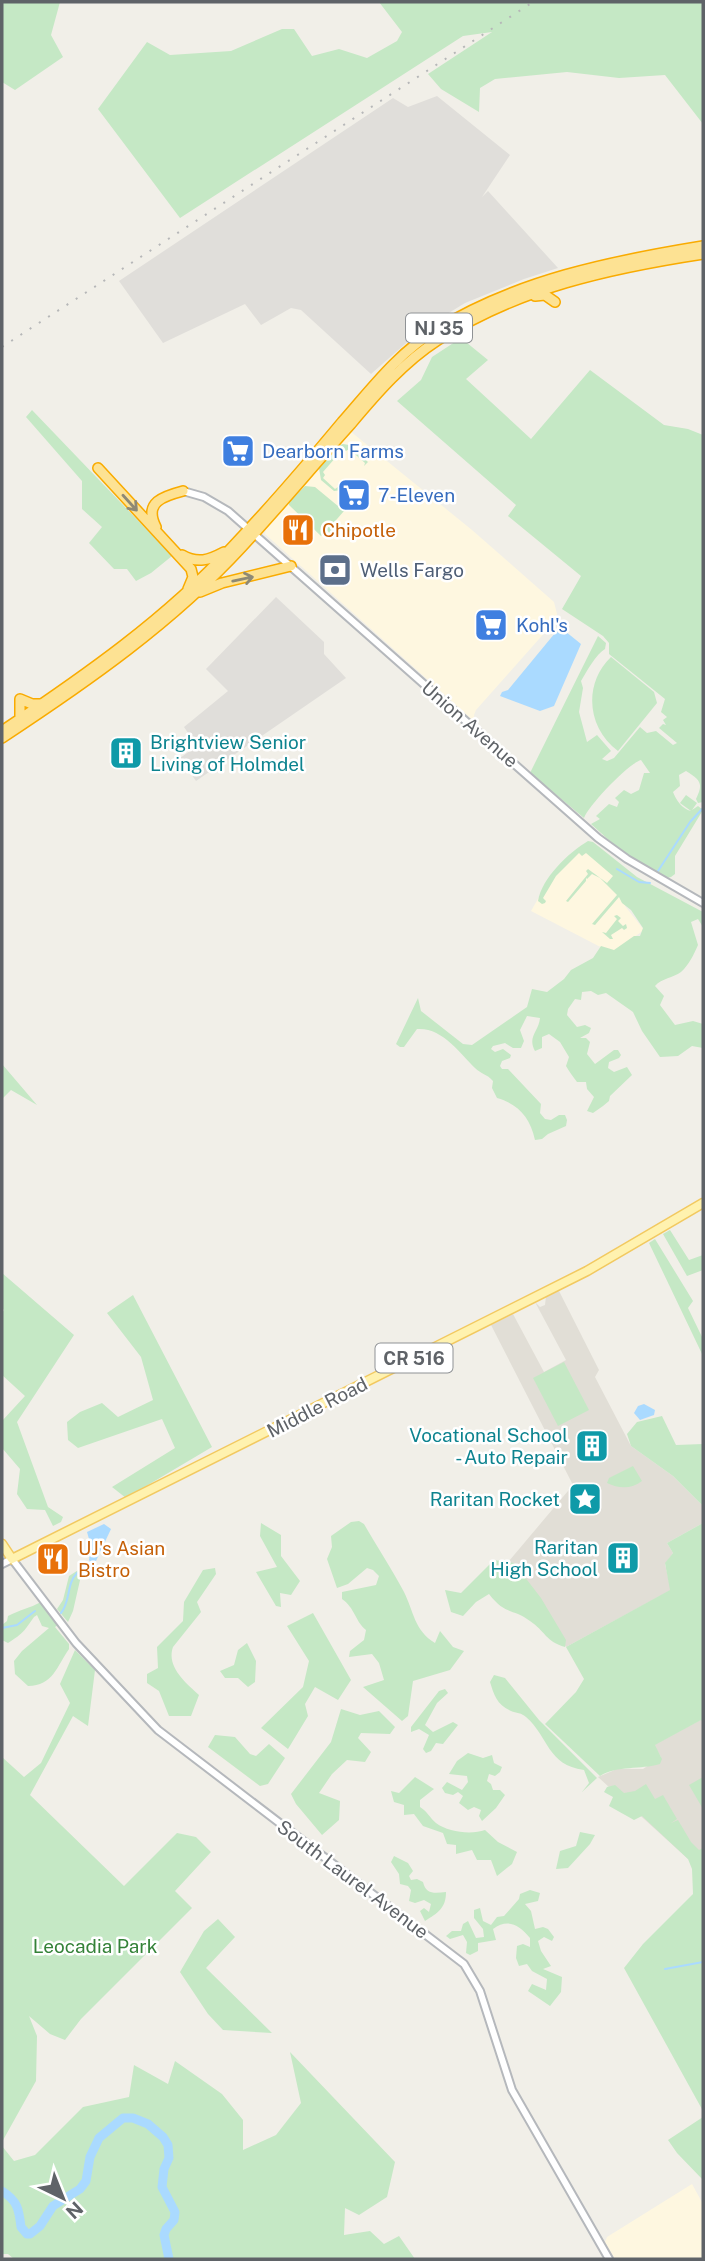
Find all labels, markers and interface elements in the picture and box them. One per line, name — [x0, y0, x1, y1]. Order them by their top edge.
road number: NJ 35 — [406, 314, 472, 342]
supermarket icon: Dearborn Farms — [219, 432, 257, 470]
place label: Dearborn Farms — [262, 440, 404, 462]
supermarket icon: 7-Eleven — [335, 476, 373, 514]
place label: 7-Eleven — [378, 484, 455, 506]
one-way arrow — [122, 494, 138, 512]
restaurant icon: Chipotle — [279, 511, 317, 549]
place label: Chipotle — [322, 519, 396, 541]
bank icon: Wells Fargo — [316, 551, 354, 589]
place label: Wells Fargo — [360, 559, 464, 581]
one-way arrow — [231, 572, 253, 585]
supermarket icon: Kohl's — [472, 606, 510, 644]
place label: Kohl's — [516, 614, 568, 636]
street label: Union Avenue — [417, 676, 523, 772]
place label: Brightview Senior Living of Holmdel — [150, 731, 306, 775]
building icon: Brightview Senior Living of Holmdel — [107, 734, 145, 772]
road number: CR 516 — [376, 1344, 452, 1372]
street label: Middle Road — [263, 1372, 371, 1442]
place label: Vocational School - Auto Repair — [409, 1424, 568, 1468]
building icon: Vocational School - Auto Repair — [573, 1427, 611, 1465]
place icon: Raritan Rocket — [566, 1480, 604, 1518]
place label: Raritan Rocket — [430, 1488, 560, 1510]
place label: Raritan High School — [490, 1536, 598, 1580]
place label: UJ's Asian Bistro — [78, 1537, 165, 1581]
building icon: Raritan High School — [604, 1539, 642, 1577]
restaurant icon: UJ's Asian Bistro — [34, 1540, 72, 1578]
street label: South Laurel Avenue — [273, 1815, 433, 1943]
park label: Leocadia Park — [33, 1935, 158, 1957]
north arrow — [28, 2163, 98, 2233]
text: N — [62, 2197, 88, 2224]

